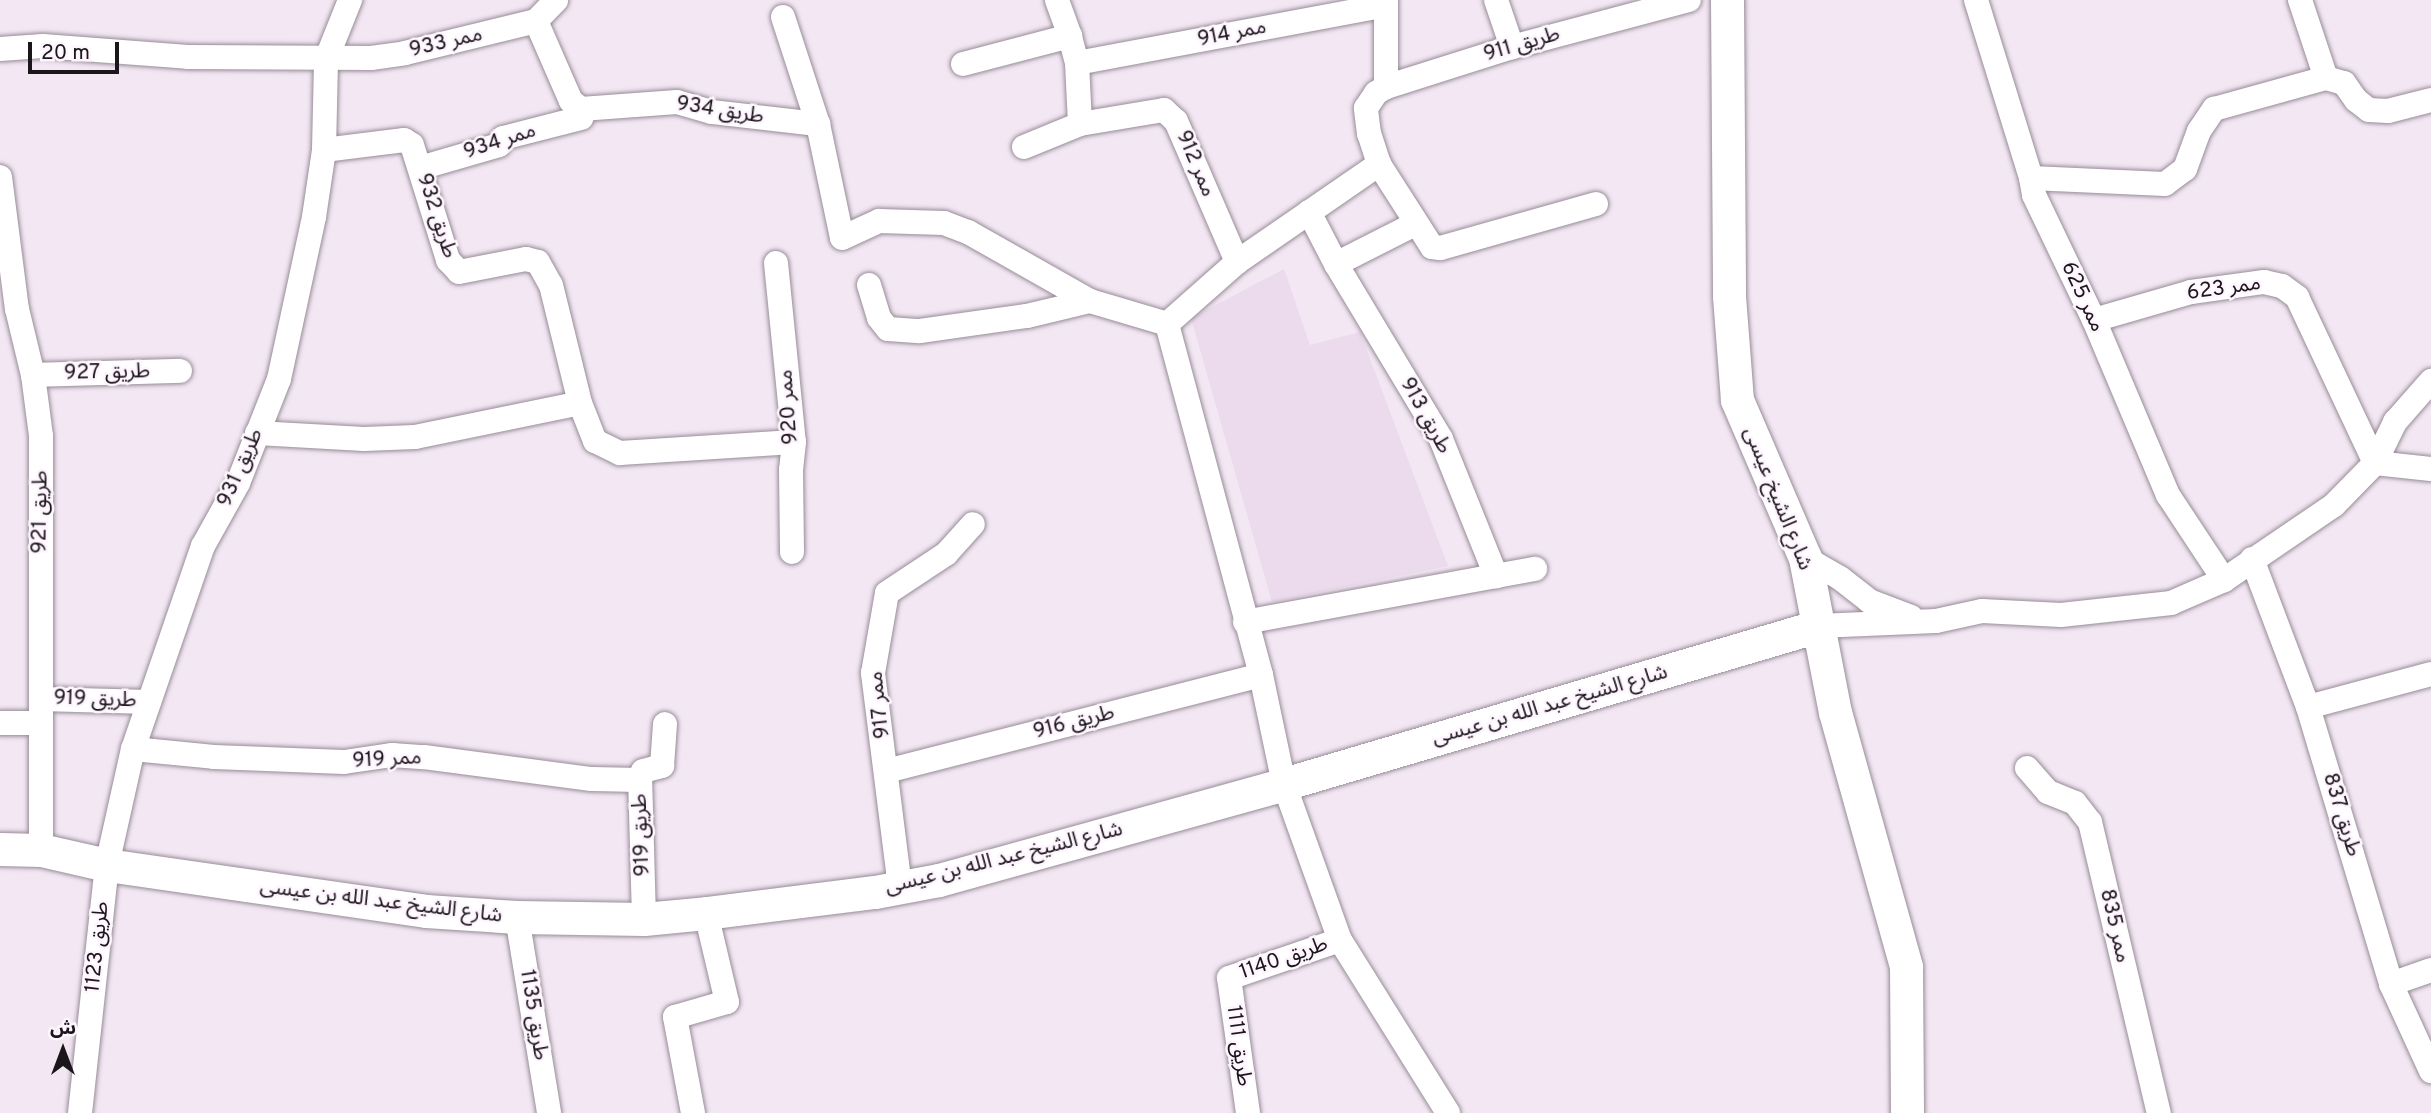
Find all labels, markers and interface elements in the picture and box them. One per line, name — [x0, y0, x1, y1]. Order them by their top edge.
street label: ممر 914 — [1196, 15, 1268, 53]
street label: ممر 933 — [407, 22, 485, 64]
street label: طريق 911 — [1481, 22, 1563, 68]
scale bar — [32, 28, 122, 72]
text: 20 m — [41, 40, 90, 67]
street label: طريق 934 — [674, 92, 766, 130]
street label: ممر 934 — [461, 118, 539, 166]
street label: ممر 912 — [1170, 127, 1220, 201]
street label: طريق 932 — [410, 170, 462, 262]
street label: ممر 625 — [2055, 258, 2109, 336]
street label: ممر 623 — [2185, 271, 2263, 307]
street label: طريق 927 — [64, 360, 150, 386]
street label: ممر 920 — [774, 369, 804, 445]
street label: طريق 913 — [1394, 374, 1456, 458]
street label: شارع الشيخ عيسى — [1737, 424, 1817, 574]
street label: طريق 931 — [213, 425, 269, 511]
street label: طريق 921 — [28, 470, 54, 554]
street label: شارع الشيخ عبد الله بن عيسى — [1429, 660, 1671, 752]
street label: ممر 917 — [864, 670, 896, 740]
street label: طريق 919 — [53, 686, 137, 714]
street label: طريق 916 — [1031, 701, 1117, 745]
street label: ممر 919 — [352, 746, 422, 774]
street label: طريق 837 — [2316, 770, 2366, 860]
street label: طريق 919 — [628, 793, 656, 877]
street label: شارع الشيخ عبد الله بن عيسى — [883, 817, 1125, 901]
street label: شارع الشيخ عبد الله بن عيسى — [258, 875, 504, 929]
street label: ممر 835 — [2093, 887, 2135, 965]
street label: طريق 1123 — [81, 900, 115, 994]
street label: طريق 1140 — [1236, 932, 1332, 986]
street label: طريق 1135 — [513, 968, 553, 1062]
street label: طريق 1111 — [1220, 1004, 1256, 1088]
north arrow — [28, 1015, 98, 1085]
text: ش — [50, 1017, 76, 1041]

